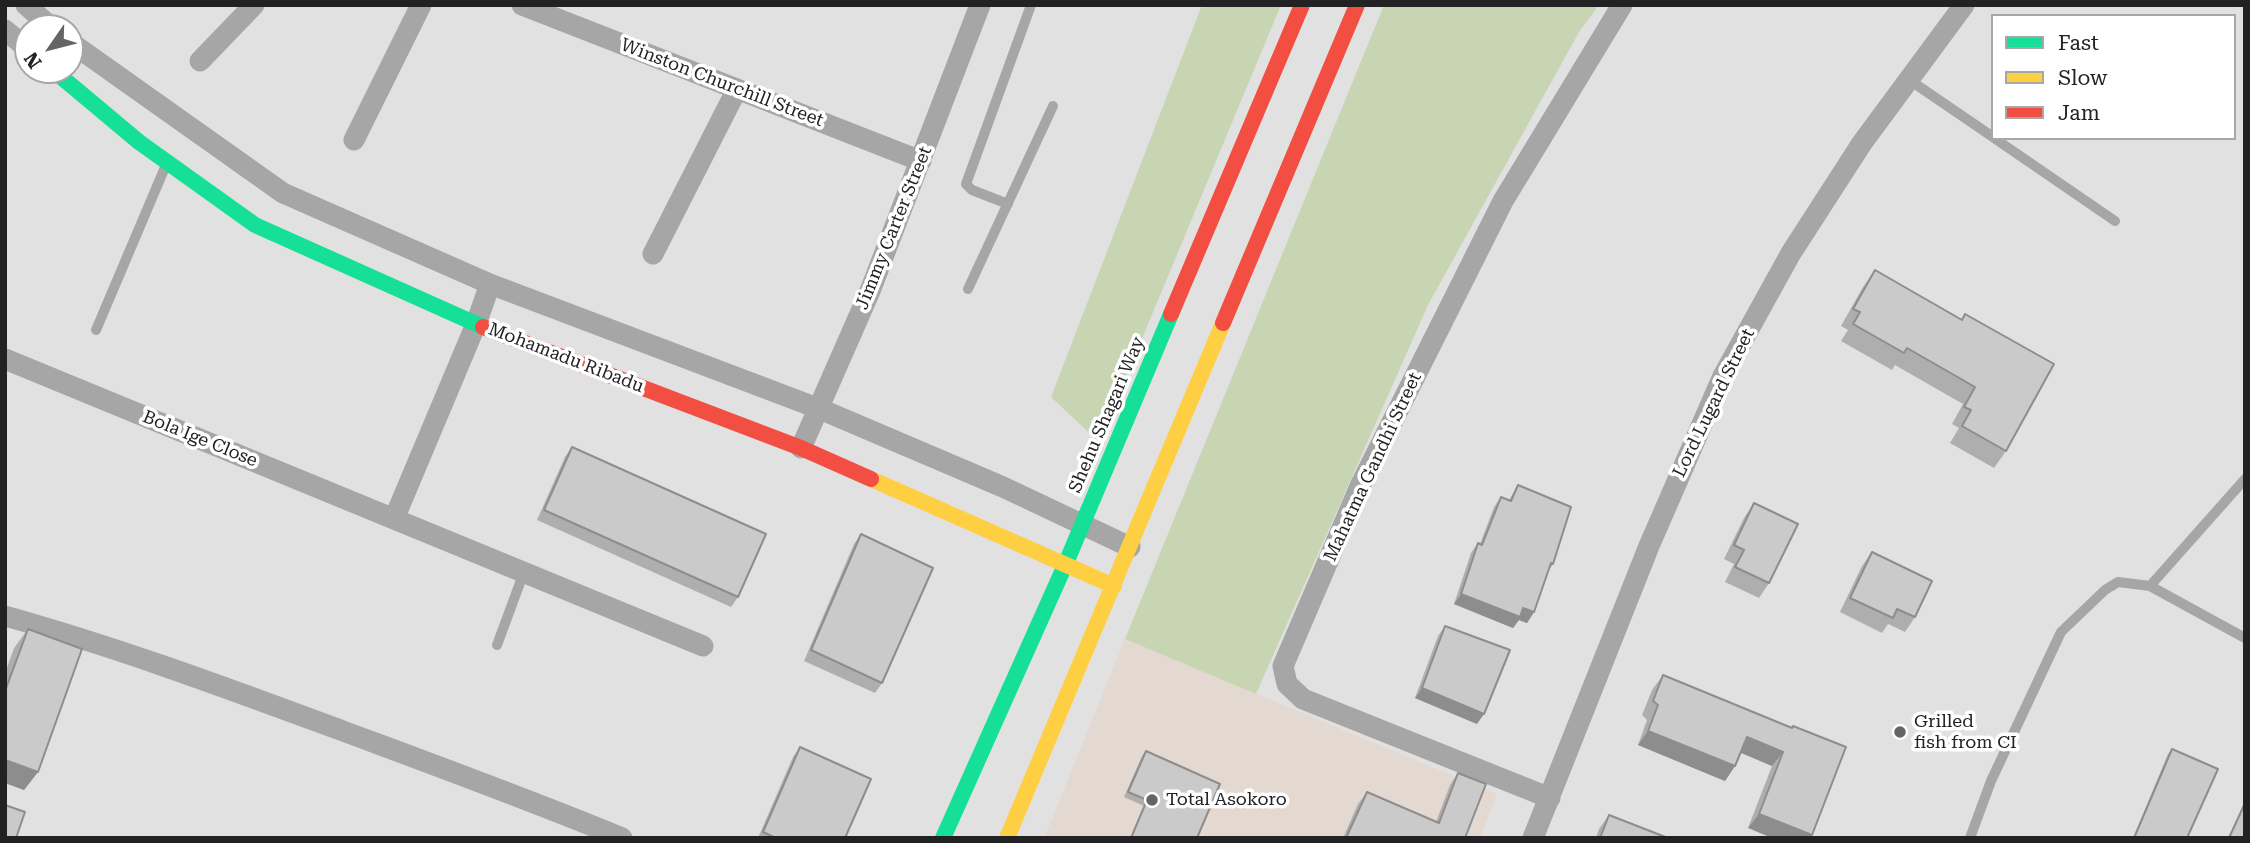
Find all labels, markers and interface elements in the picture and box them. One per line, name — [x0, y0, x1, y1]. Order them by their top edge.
north arrow — [14, 14, 84, 84]
legend — [1991, 14, 2236, 140]
text: Fast — [2058, 31, 2099, 55]
street label: Winston Churchill Street — [618, 34, 826, 132]
text: N — [19, 48, 47, 73]
text: Slow — [2058, 66, 2107, 90]
text: Jam — [2058, 101, 2100, 125]
street label: Jimmy Carter Street — [851, 143, 937, 313]
street label: Mohamadu Ribadu — [485, 318, 647, 398]
street label: Lord Lugard Street — [1669, 325, 1759, 481]
street label: Shehu Shagari Way — [1064, 334, 1150, 496]
street label: Mahatma Gandhi Street — [1320, 369, 1426, 565]
street label: Bola Ige Close — [139, 406, 261, 472]
place label: Grilled fish from CI — [1914, 711, 2017, 754]
marker: Grilled fish from CI — [1892, 724, 1908, 740]
place label: Total Asokoro — [1166, 789, 1287, 811]
marker: Total Asokoro — [1144, 792, 1160, 808]

